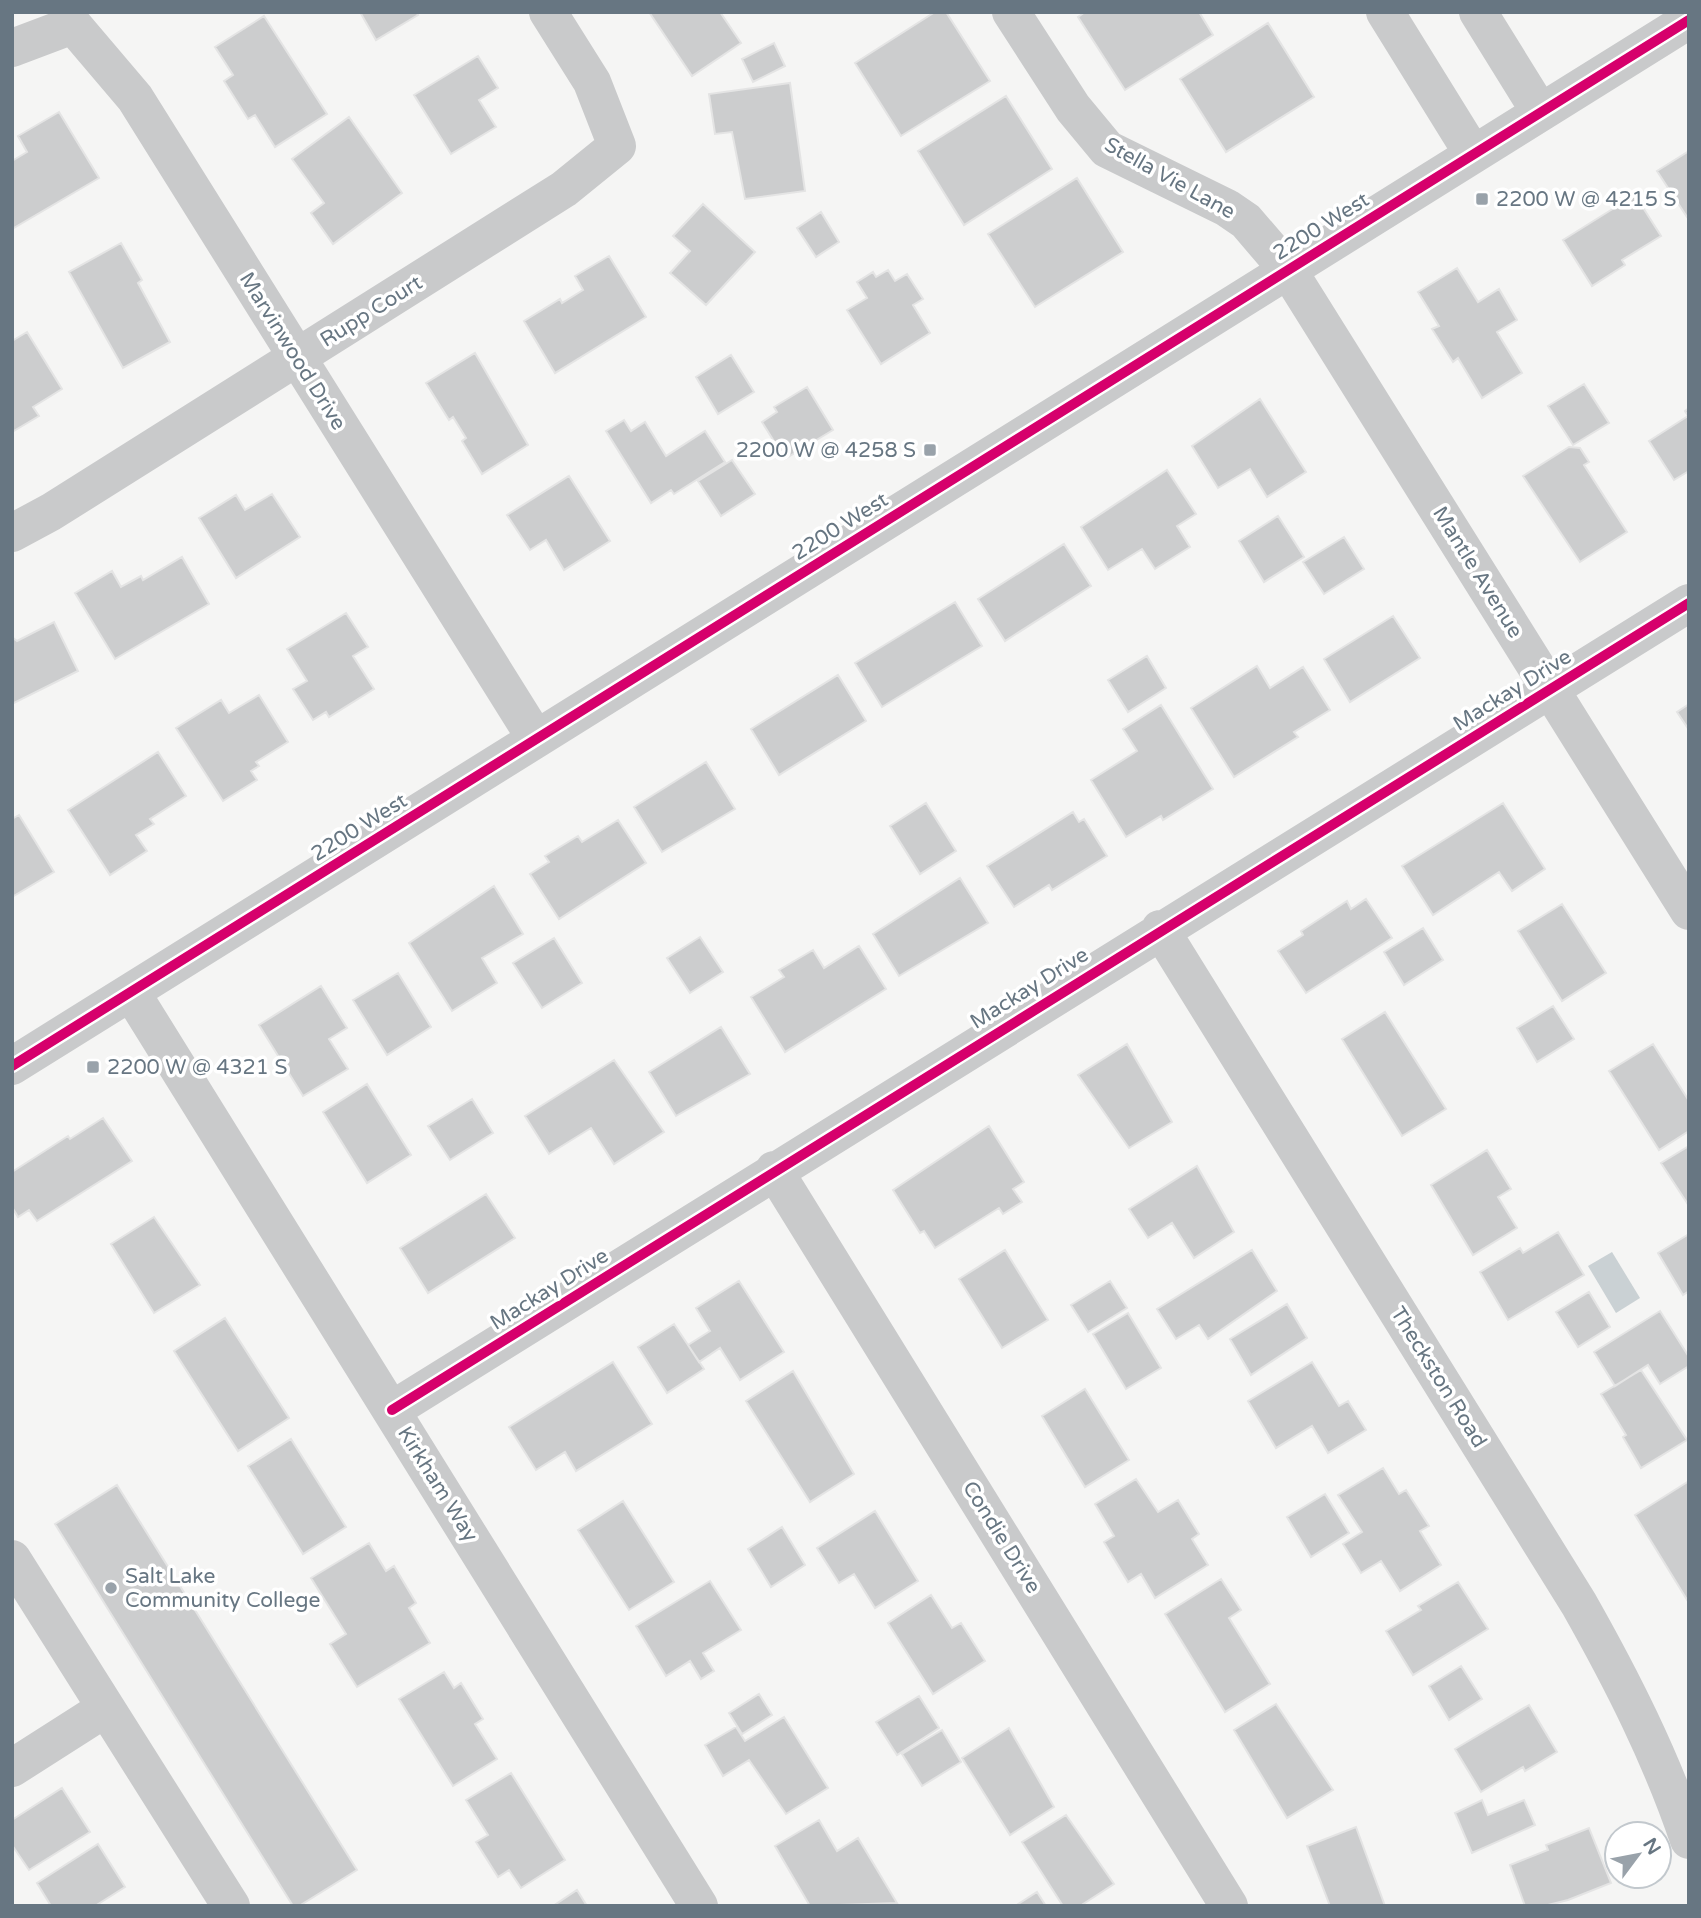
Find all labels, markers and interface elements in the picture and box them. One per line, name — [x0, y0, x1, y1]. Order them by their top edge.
street label: Stella Vie Lane — [1100, 132, 1240, 225]
street label: 2200 West — [1269, 187, 1374, 266]
place label: 2200 W @ 4215 S — [1496, 187, 1676, 212]
marker: 2200 W @ 4215 S — [1474, 191, 1490, 207]
street label: Marvinwood Drive — [234, 268, 351, 435]
street label: Rupp Court — [316, 270, 427, 353]
place label: 2200 W @ 4258 S — [736, 438, 916, 463]
marker: 2200 W @ 4258 S — [922, 442, 938, 458]
street label: 2200 West — [788, 487, 893, 566]
street label: Mantle Avenue — [1427, 502, 1528, 643]
street label: Mackay Drive — [1449, 644, 1576, 737]
street label: 2200 West — [307, 788, 412, 867]
street label: Mackay Drive — [966, 942, 1093, 1035]
place label: 2200 W @ 4321 S — [107, 1055, 287, 1080]
marker: 2200 W @ 4321 S — [85, 1059, 101, 1075]
street label: Mackay Drive — [486, 1243, 613, 1336]
street label: Theckston Road — [1385, 1302, 1492, 1452]
street label: Kirkham Way — [392, 1422, 483, 1547]
street label: Condie Drive — [957, 1477, 1046, 1598]
place label: Salt Lake Community College — [125, 1564, 321, 1613]
marker: Salt Lake Community College — [103, 1580, 119, 1596]
north arrow — [1603, 1820, 1673, 1890]
text: N — [1638, 1834, 1665, 1859]

